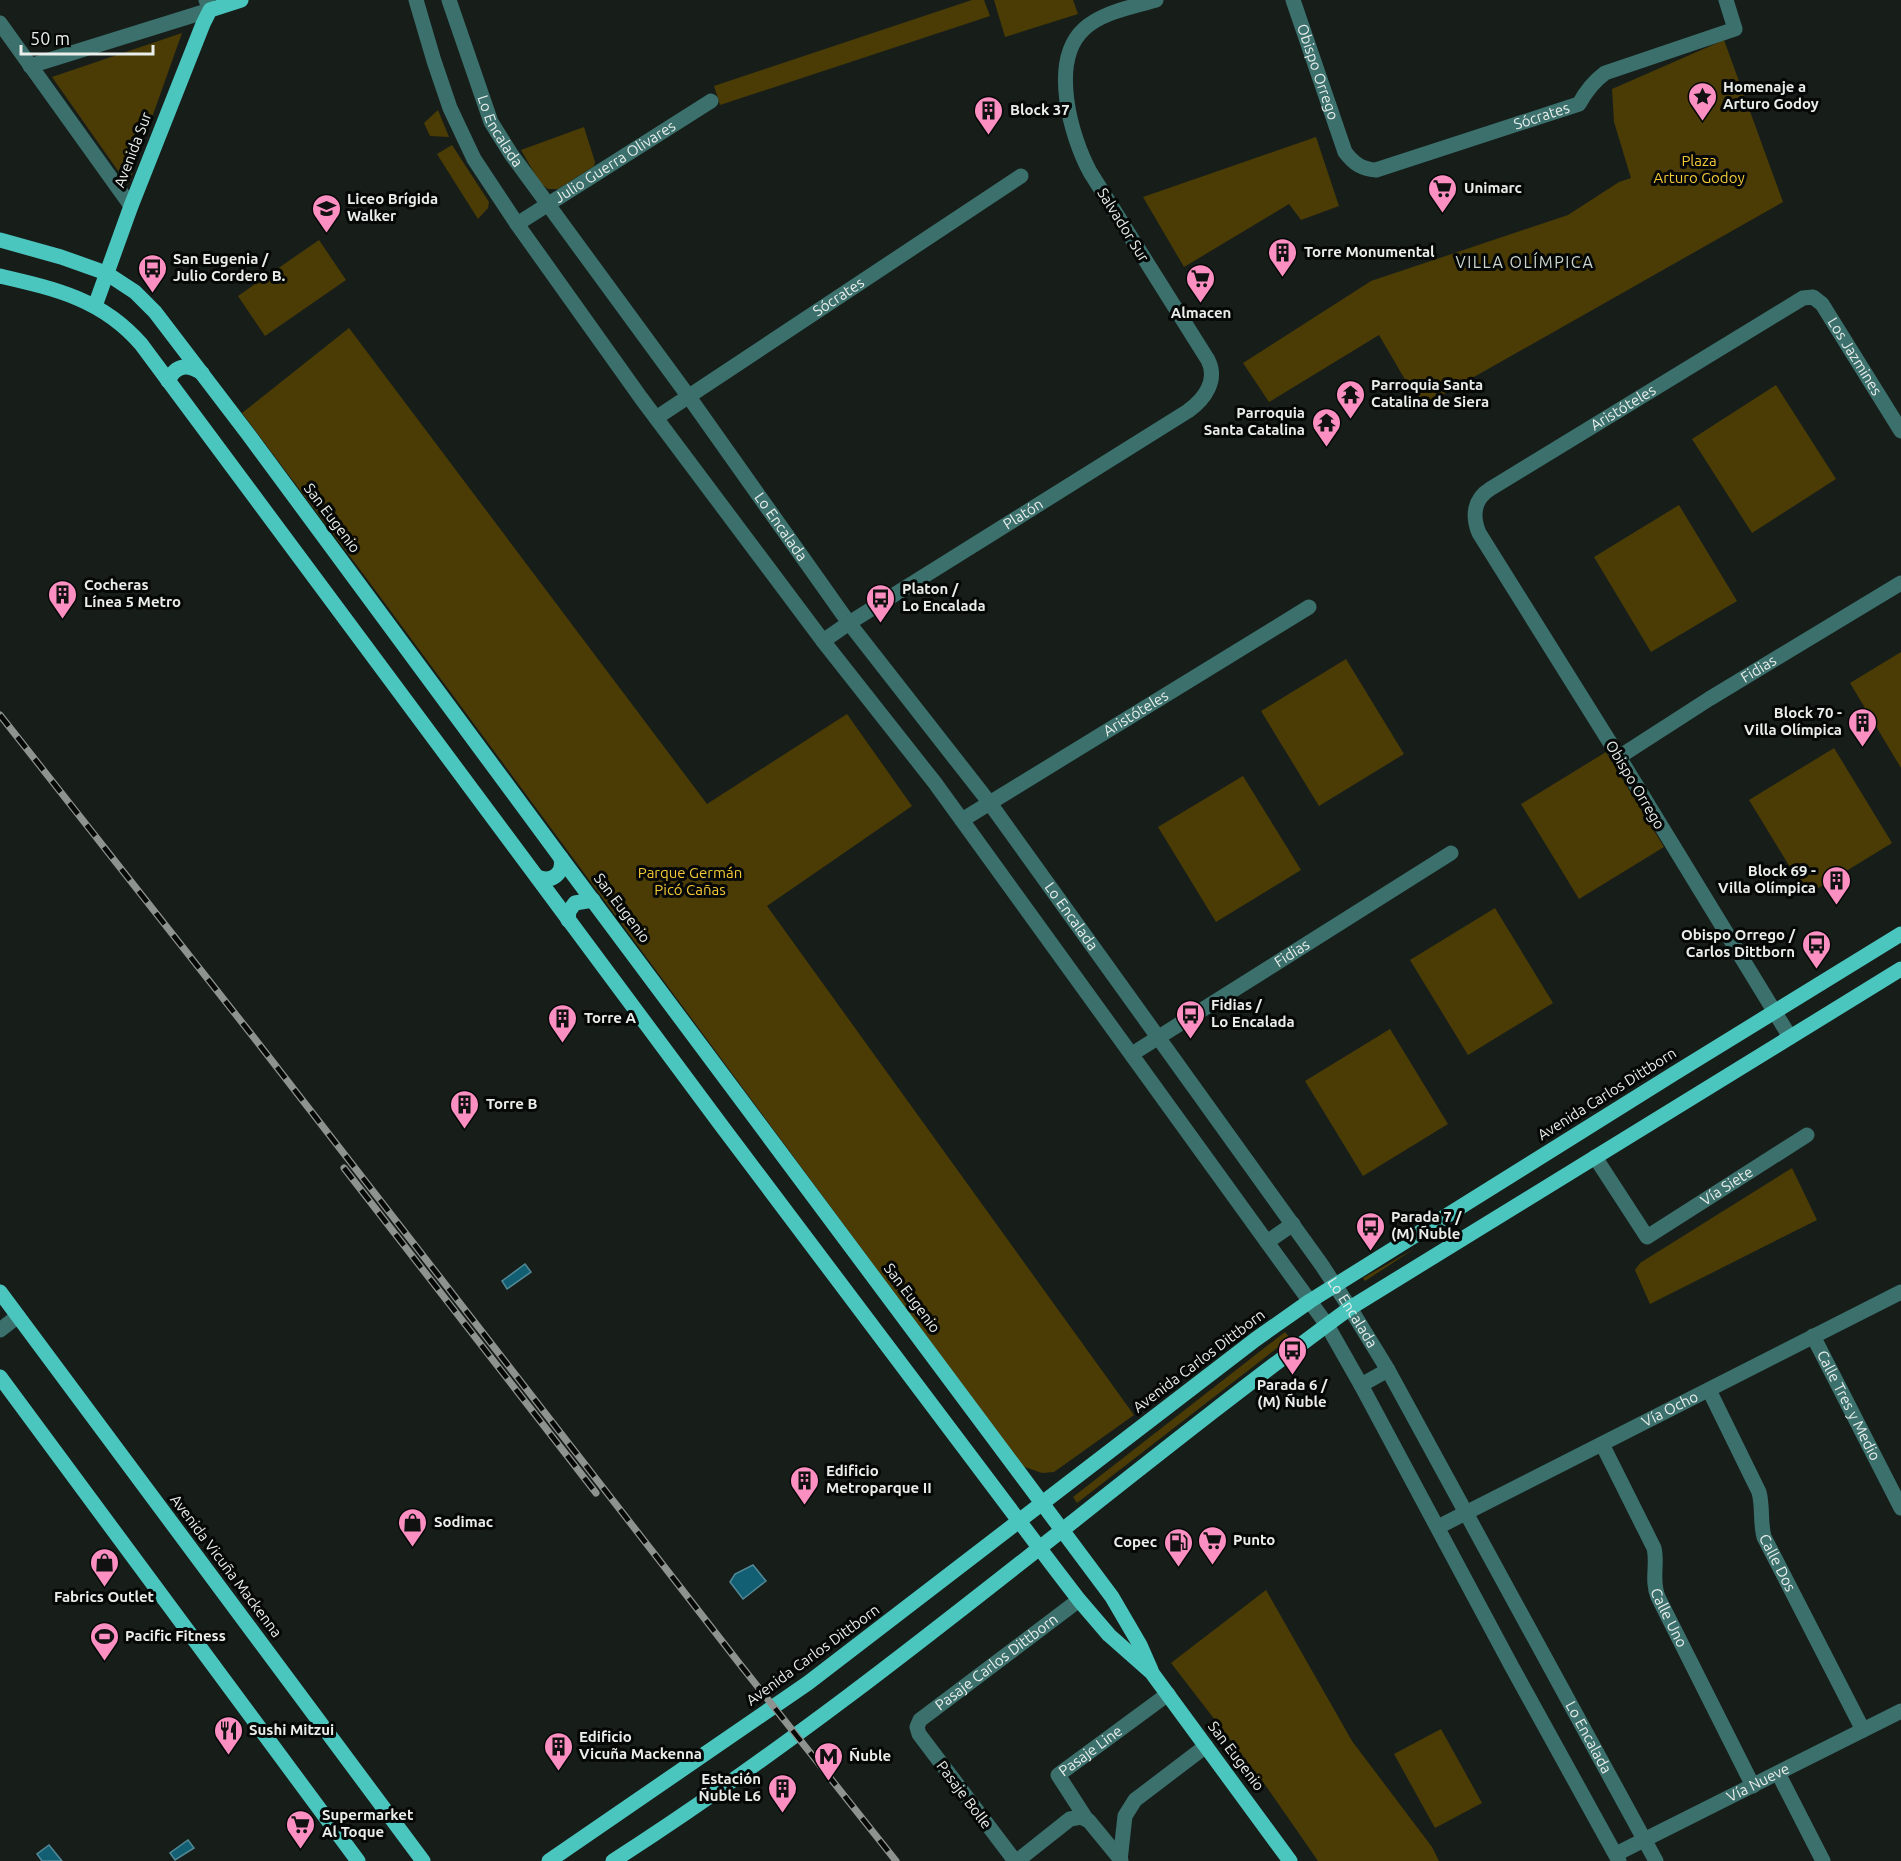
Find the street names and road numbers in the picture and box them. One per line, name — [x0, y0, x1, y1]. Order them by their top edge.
street label: Obispo Orrego — [1294, 22, 1342, 122]
street label: Lo Encalada — [474, 93, 527, 170]
street label: Sócrates — [1511, 99, 1572, 133]
street label: Avenida Sur — [110, 109, 155, 190]
street label: Julio Guerra Olivares — [551, 117, 678, 206]
street label: Salvador Sur — [1094, 185, 1153, 265]
street label: Sócrates — [810, 274, 867, 320]
street label: Los Jazmines — [1825, 314, 1886, 398]
street label: Aristóteles — [1587, 381, 1659, 434]
street label: San Eugenio — [301, 480, 364, 556]
street label: Lo Encalada — [751, 489, 811, 564]
street label: Platón — [1000, 495, 1046, 533]
street label: Fidias — [1738, 651, 1779, 686]
street label: Aristóteles — [1100, 686, 1171, 739]
street label: Obispo Orrego — [1602, 737, 1669, 832]
street label: San Eugenio — [591, 870, 654, 946]
street label: Lo Encalada — [1041, 879, 1102, 953]
street label: Fidias — [1271, 935, 1312, 970]
street label: Avenida Carlos Dittborn — [1534, 1044, 1679, 1143]
street label: Vía Siete — [1697, 1163, 1756, 1209]
street label: San Eugenio — [881, 1260, 944, 1336]
street label: Lo Encalada — [1324, 1274, 1381, 1351]
street label: Avenida Carlos Dittborn — [1130, 1306, 1268, 1416]
street label: Calle Tres y Medio — [1814, 1347, 1884, 1463]
street label: Vía Ocho — [1639, 1388, 1701, 1430]
street label: Avenida Vicuña Mackenna — [167, 1491, 286, 1640]
street label: Calle Dos — [1756, 1531, 1800, 1594]
street label: Calle Uno — [1648, 1586, 1691, 1650]
street label: Avenida Carlos Dittborn — [743, 1601, 883, 1709]
street label: Pasaje Carlos Dittborn — [932, 1610, 1061, 1714]
street label: Lo Encalada — [1562, 1698, 1616, 1776]
street label: San Eugenio — [1205, 1718, 1268, 1794]
street label: Pasaje Line — [1055, 1722, 1125, 1779]
street label: Pasaje Bolle — [933, 1757, 995, 1832]
street label: Vía Nueve — [1724, 1759, 1792, 1805]

